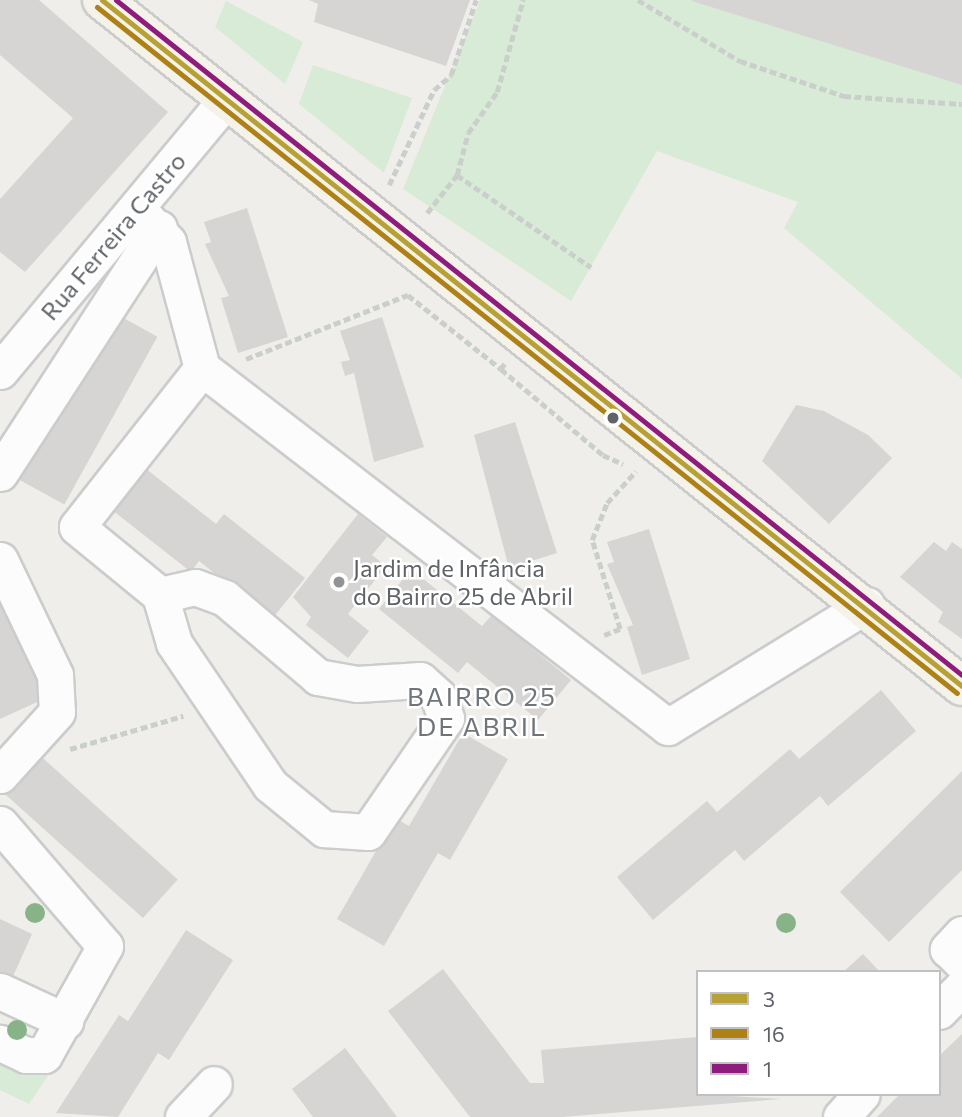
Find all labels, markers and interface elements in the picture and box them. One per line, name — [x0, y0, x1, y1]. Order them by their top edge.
street label: Rua Ferreira Castro — [35, 146, 191, 326]
unlabelled marker — [606, 411, 620, 425]
place label: Jardim de Infância do Bairro 25 de Abril — [353, 554, 573, 610]
marker: Jardim de Infância do Bairro 25 de Abril — [331, 574, 347, 590]
district label: BAIRRO 25 DE ABRIL — [408, 680, 556, 742]
legend — [696, 970, 941, 1096]
text: 3 — [763, 986, 775, 1011]
text: 16 — [763, 1021, 785, 1046]
text: 1 — [763, 1056, 772, 1081]

